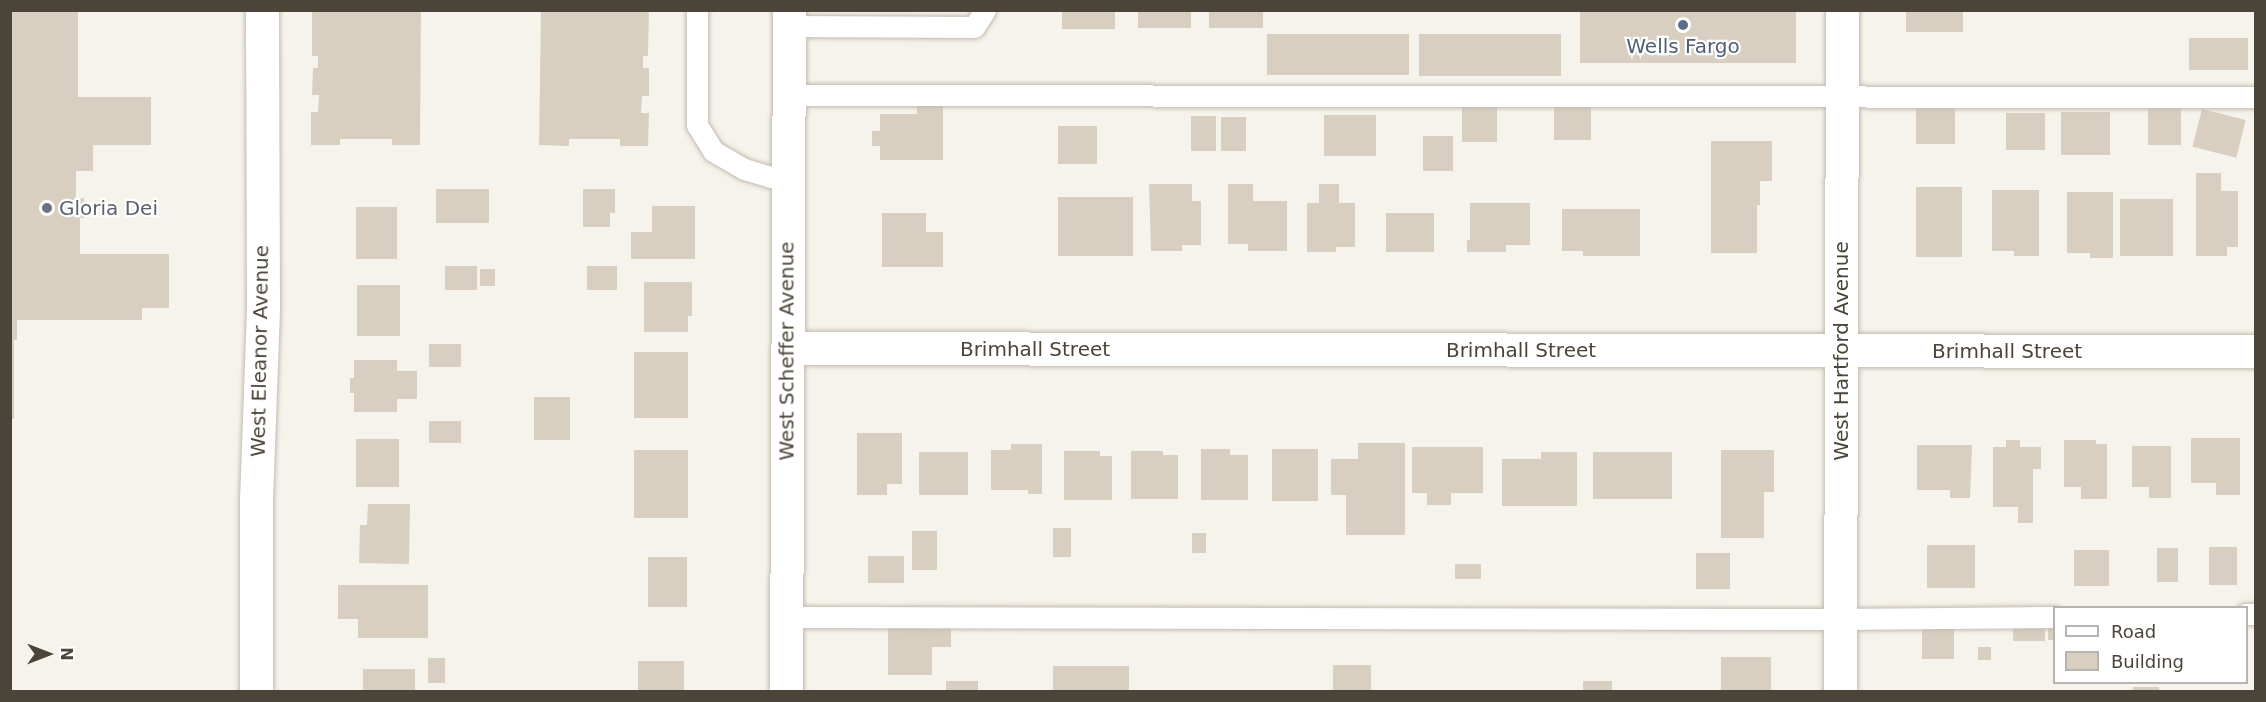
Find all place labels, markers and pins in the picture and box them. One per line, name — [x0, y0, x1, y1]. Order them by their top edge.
marker: Wells Fargo — [1676, 18, 1690, 32]
place label: Wells Fargo — [1626, 34, 1740, 58]
place label: Gloria Dei — [59, 196, 158, 220]
marker: Gloria Dei — [40, 201, 54, 215]

